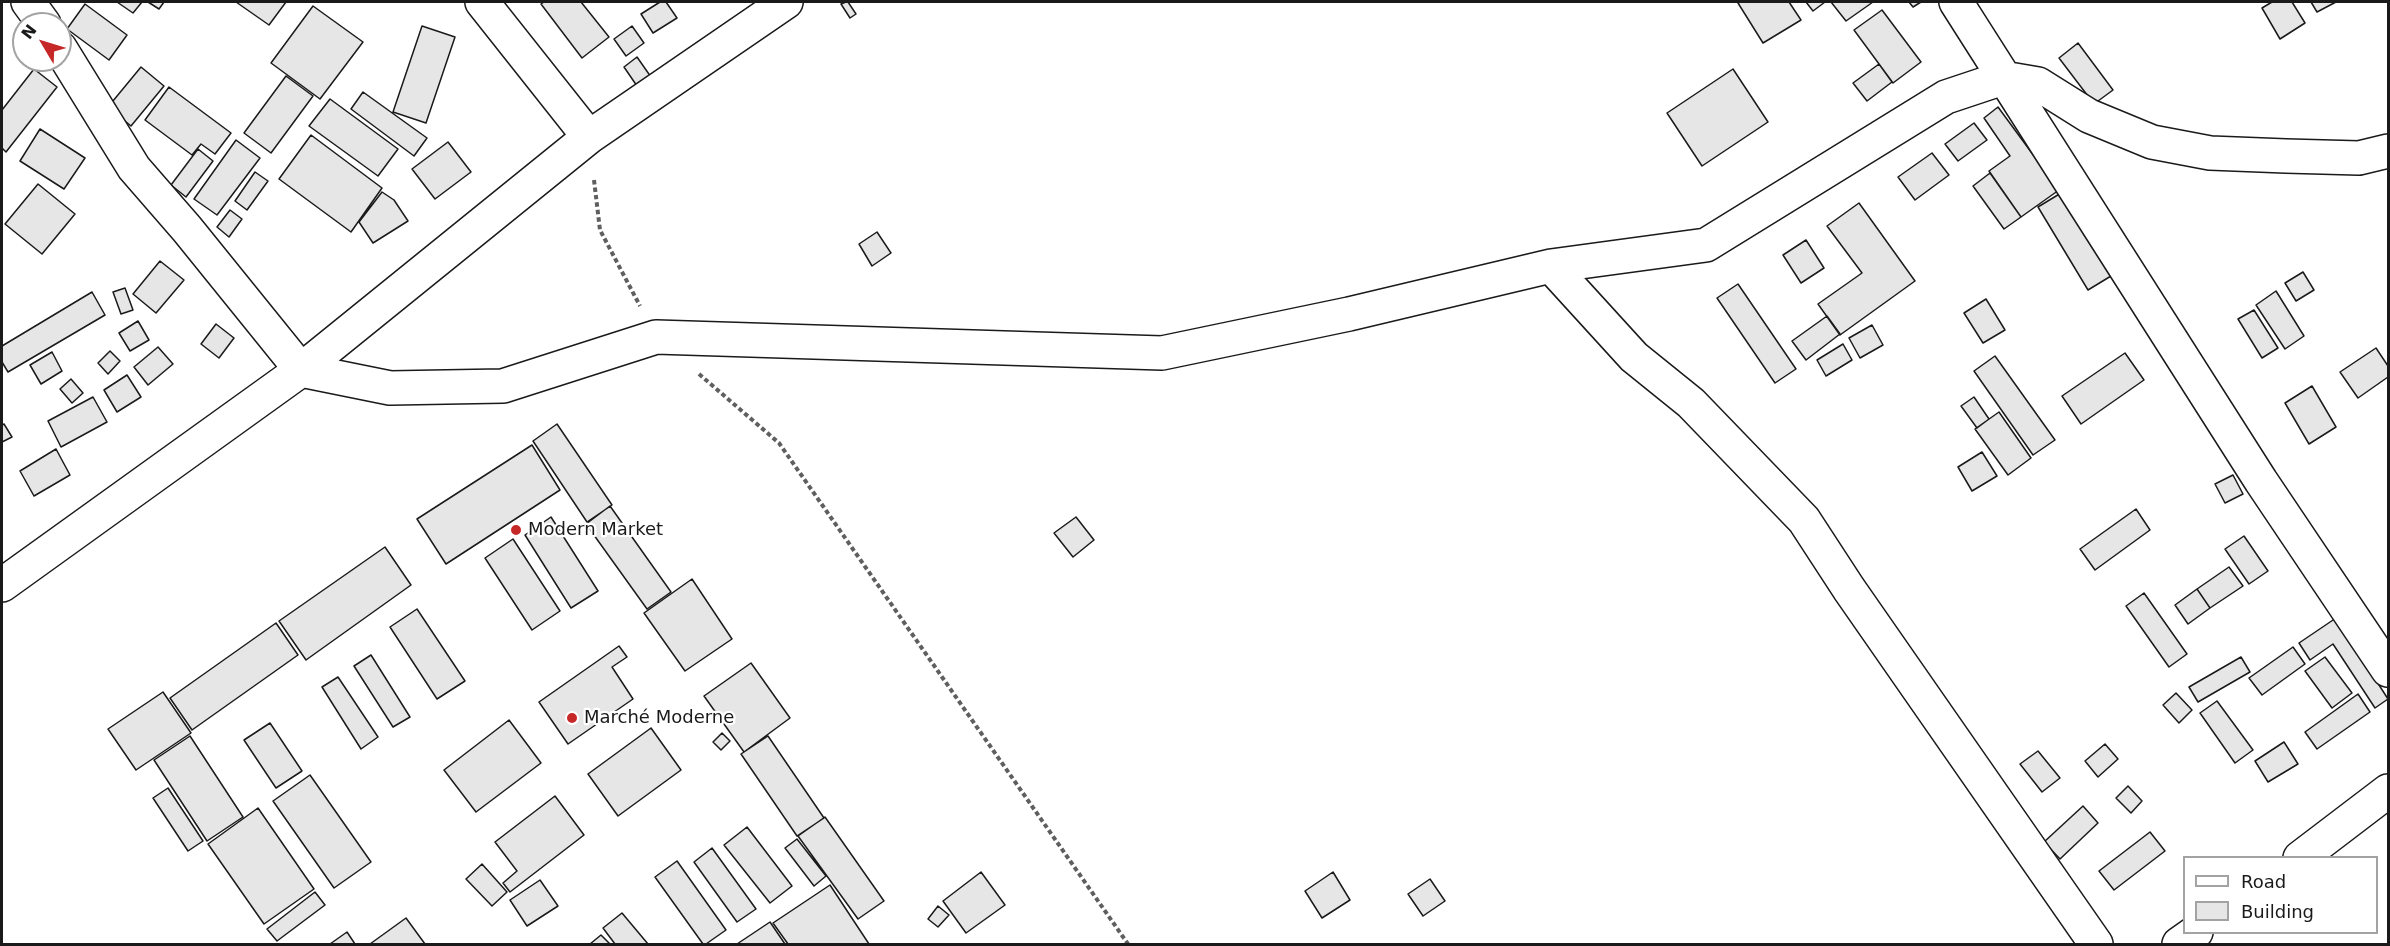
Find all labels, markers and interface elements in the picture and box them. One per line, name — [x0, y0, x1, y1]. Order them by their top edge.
north arrow — [12, 12, 72, 72]
text: N — [17, 21, 41, 43]
place label: Modern Market — [528, 519, 663, 541]
marker: Modern Market — [509, 523, 523, 537]
place label: Marché Moderne — [584, 707, 734, 729]
marker: Marché Moderne — [565, 711, 579, 725]
legend — [2183, 856, 2378, 934]
text: Road — [2241, 871, 2286, 892]
text: Building — [2241, 901, 2314, 922]

